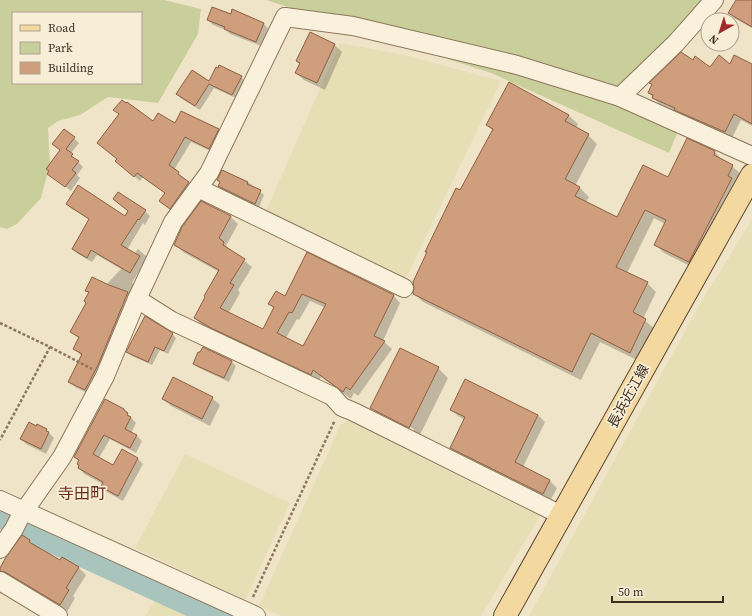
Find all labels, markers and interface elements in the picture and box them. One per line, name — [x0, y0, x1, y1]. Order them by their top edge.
legend — [12, 12, 142, 84]
north arrow — [700, 12, 740, 52]
text: Road — [48, 20, 75, 36]
text: N — [706, 31, 722, 48]
text: Park — [48, 40, 73, 56]
text: Building — [48, 60, 93, 76]
street label: 長浜近江線 — [602, 361, 654, 431]
district label: 寺田町 — [58, 482, 106, 504]
scale bar — [612, 578, 723, 604]
text: 50 m — [618, 584, 644, 600]

